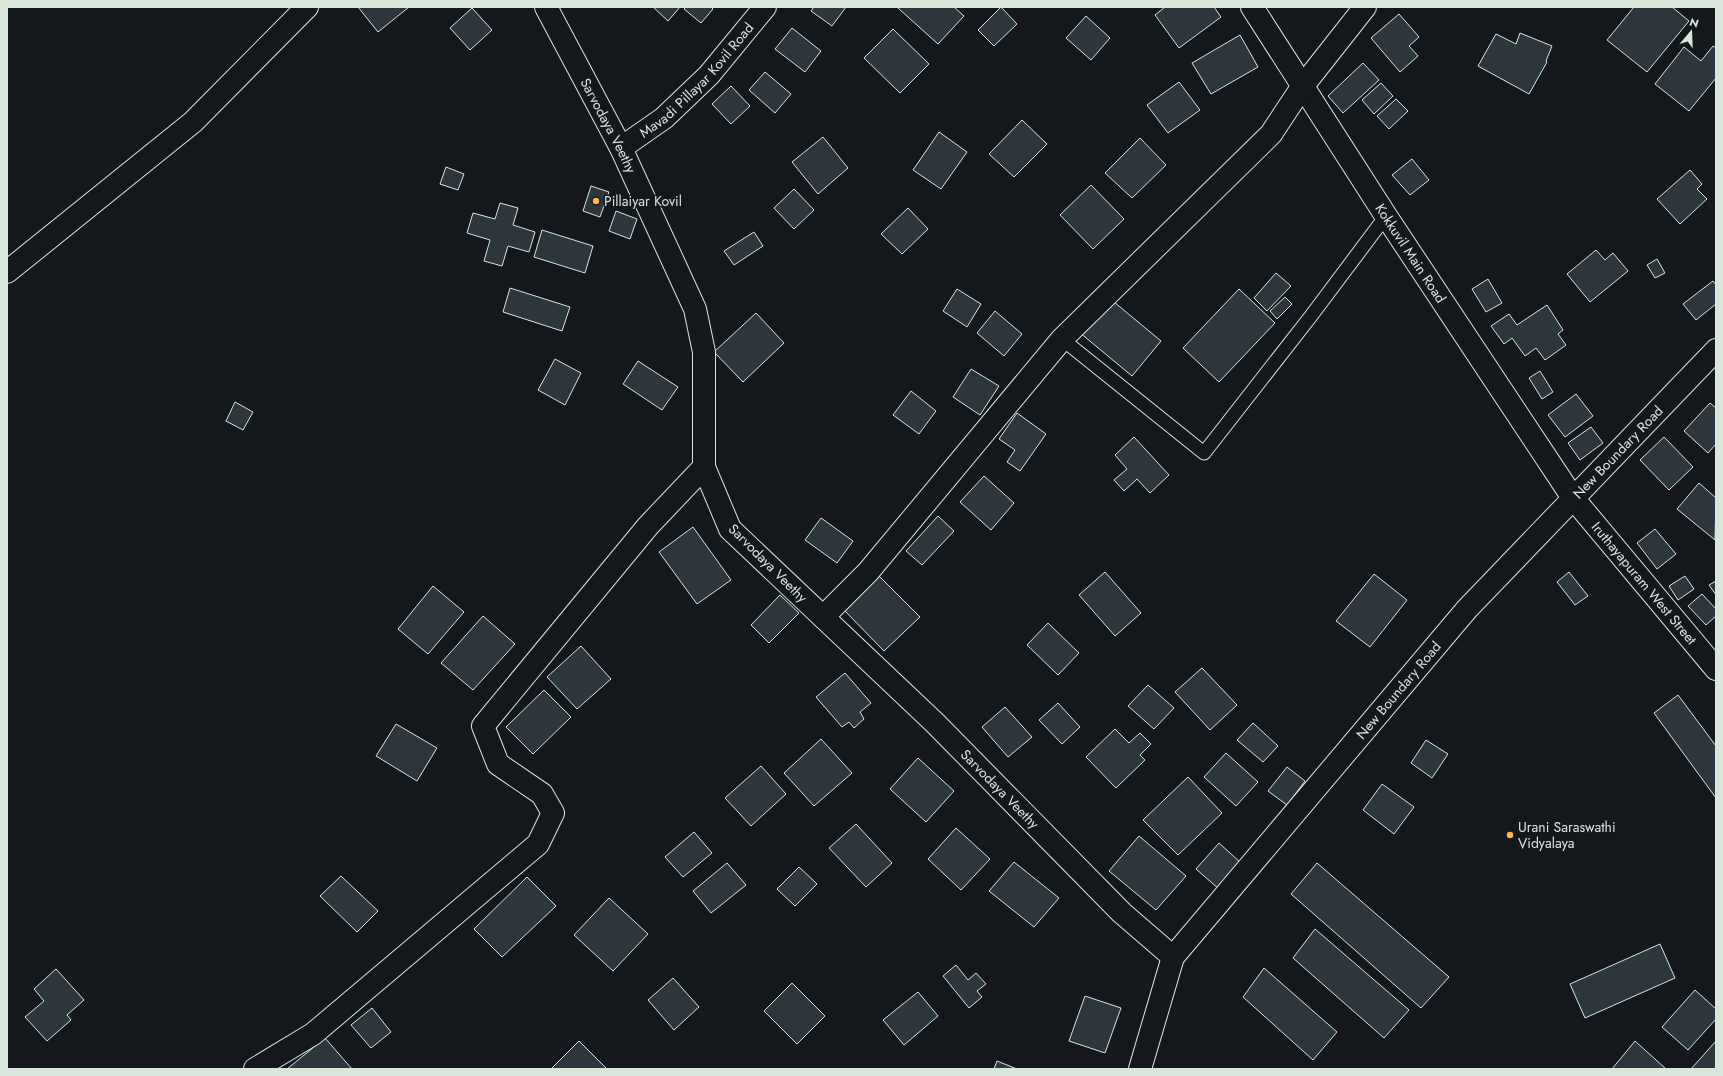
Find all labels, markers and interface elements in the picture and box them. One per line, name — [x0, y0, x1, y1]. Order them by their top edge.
north arrow — [1671, 12, 1711, 52]
text: N — [1688, 14, 1701, 32]
street label: Mavadi Pillayar Kovil Road — [635, 18, 758, 142]
street label: Sarvodaya Veethy — [576, 75, 642, 177]
place label: Pillaiyar Kovil — [604, 191, 682, 211]
marker: Pillaiyar Kovil — [591, 196, 601, 206]
street label: Kokkuvil Main Road — [1371, 200, 1451, 307]
street label: New Boundary Road — [1568, 401, 1667, 503]
street label: Iruthayapuram West Street — [1587, 517, 1702, 649]
street label: Sarvodaya Veethy — [724, 519, 813, 608]
street label: New Boundary Road — [1351, 637, 1445, 743]
street label: Sarvodaya Veethy — [956, 745, 1044, 834]
place label: Urani Saraswathi Vidyalaya — [1518, 817, 1616, 853]
marker: Urani Saraswathi Vidyalaya — [1505, 830, 1515, 840]

